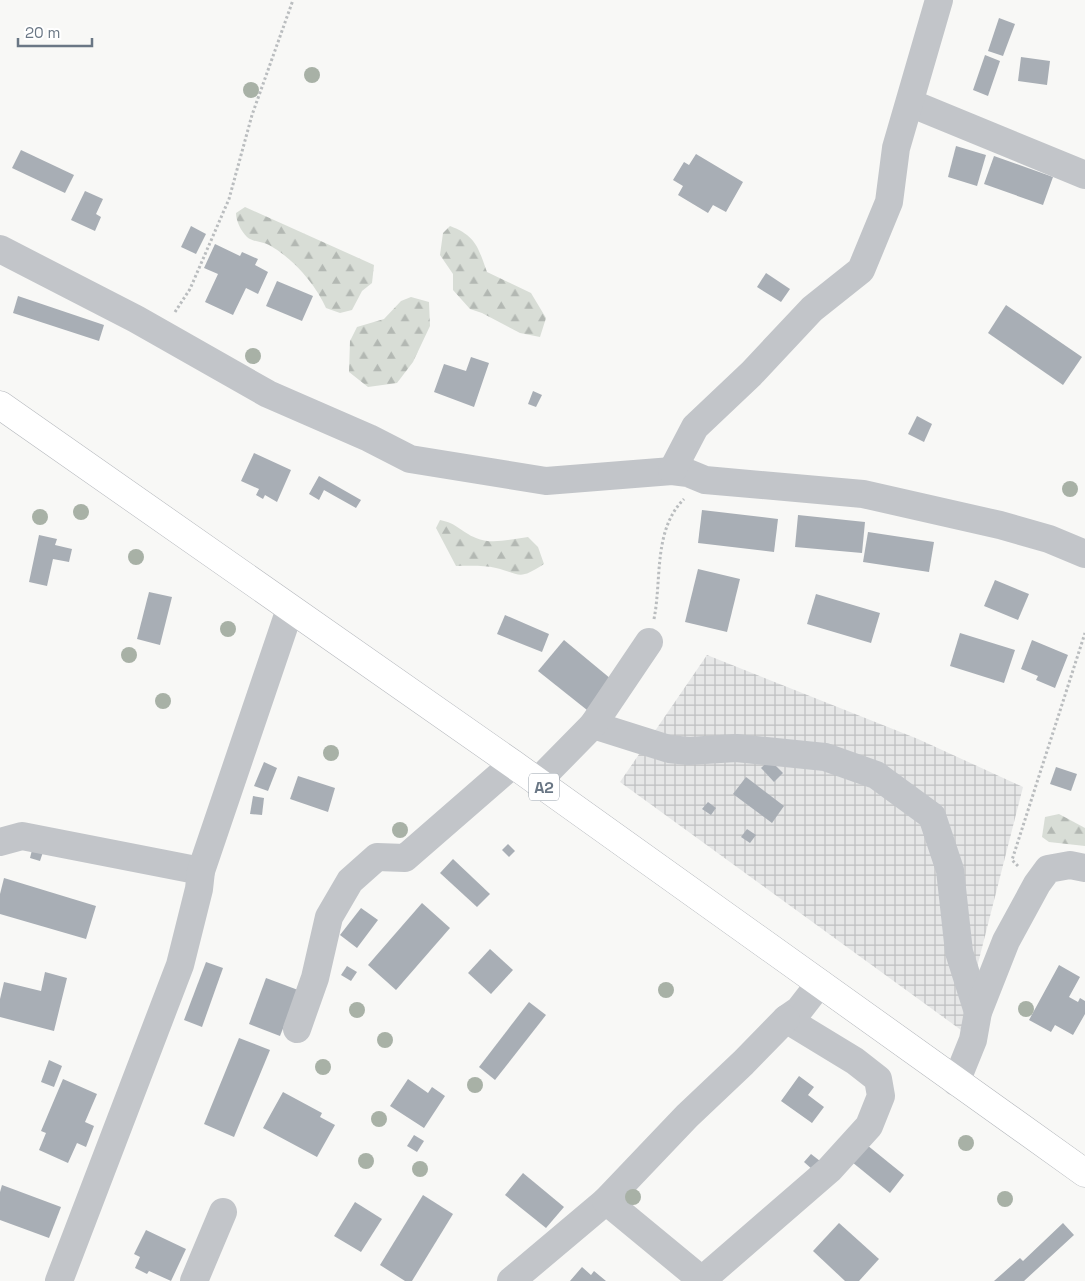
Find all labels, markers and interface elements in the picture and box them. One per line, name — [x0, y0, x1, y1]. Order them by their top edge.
scale bar — [18, 15, 91, 47]
text: 20 m — [25, 23, 60, 42]
road number: A2 — [529, 774, 559, 800]

